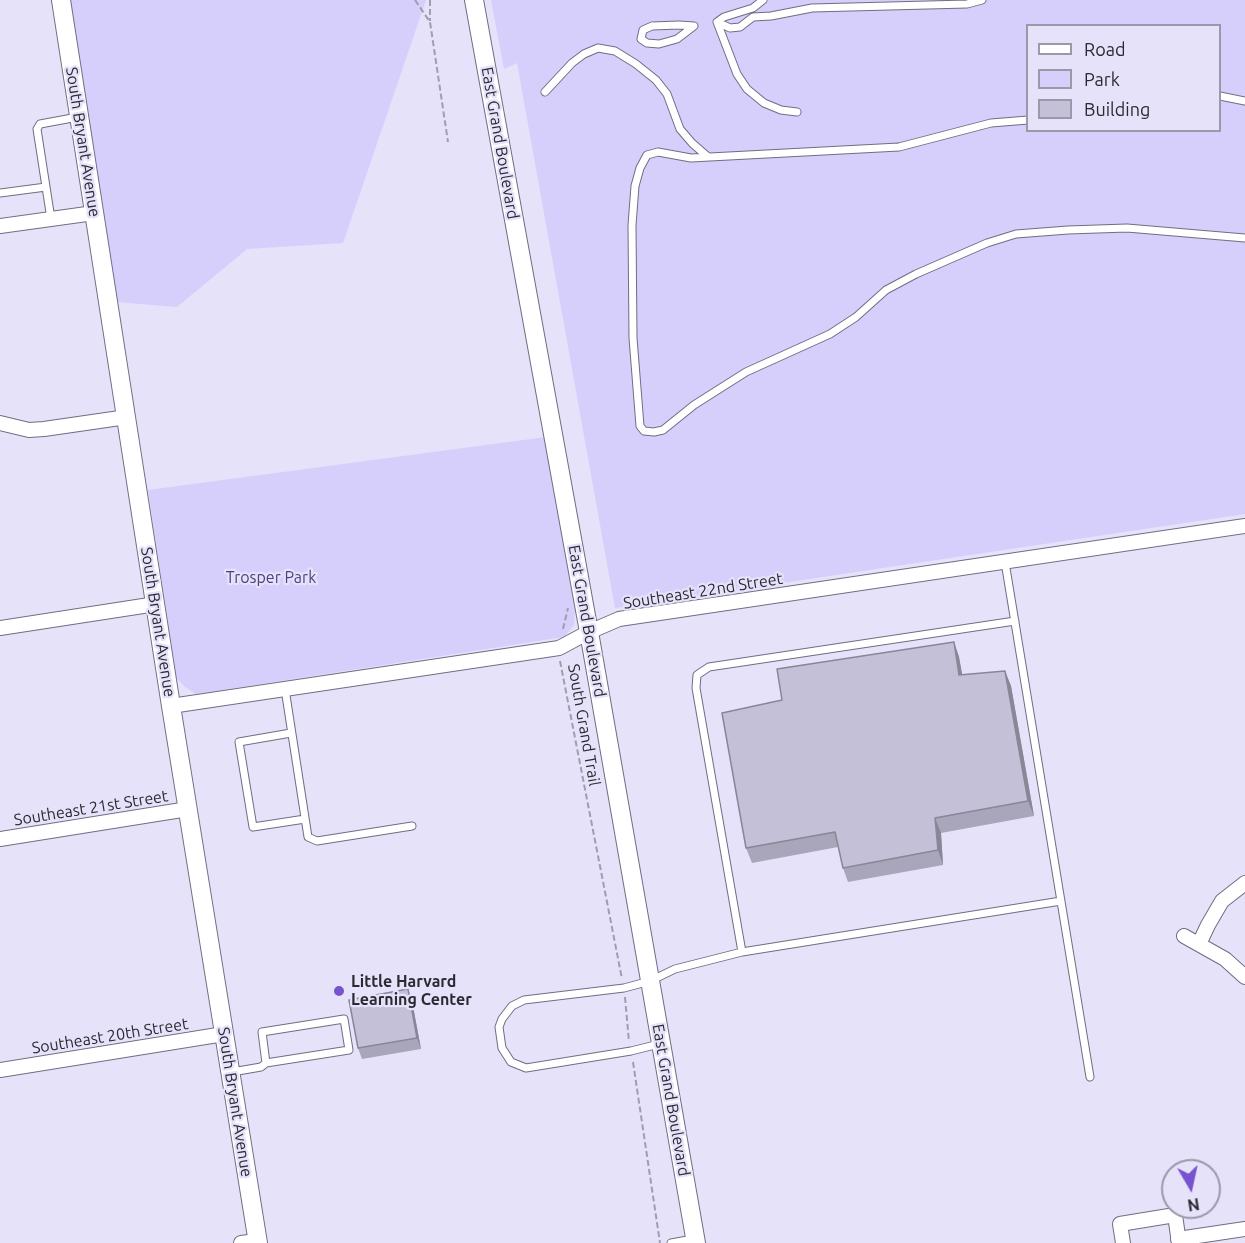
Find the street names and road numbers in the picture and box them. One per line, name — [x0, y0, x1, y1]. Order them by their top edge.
street label: East Grand Boulevard — [477, 65, 523, 221]
street label: South Bryant Avenue — [62, 66, 104, 218]
street label: East Grand Boulevard — [564, 543, 610, 699]
street label: South Bryant Avenue — [137, 546, 179, 698]
street label: Southeast 22nd Street — [622, 569, 784, 613]
street label: South Grand Trail — [564, 662, 604, 788]
street label: Southeast 21st Street — [13, 786, 169, 830]
street label: Southeast 20th Street — [30, 1014, 190, 1058]
street label: East Grand Boulevard — [648, 1022, 694, 1178]
street label: South Bryant Avenue — [214, 1026, 256, 1178]

